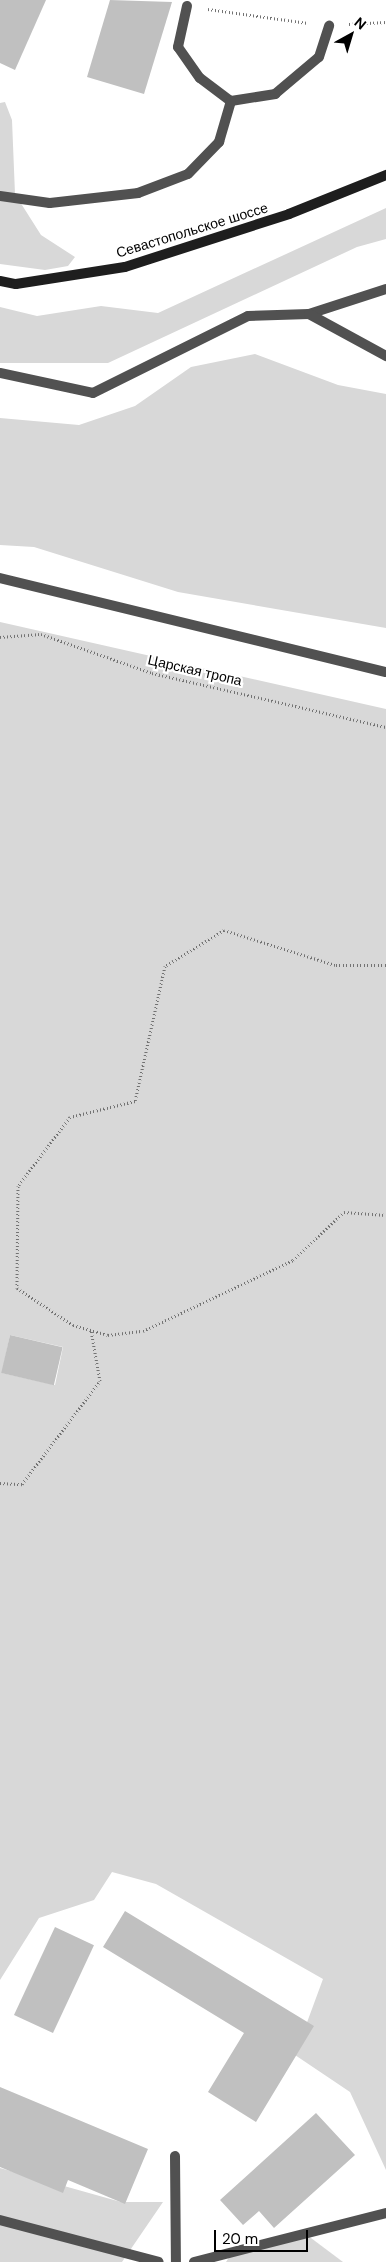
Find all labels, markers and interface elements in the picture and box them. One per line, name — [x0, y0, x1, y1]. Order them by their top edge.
north arrow — [326, 10, 376, 60]
text: N — [351, 13, 370, 34]
street label: Севастопольское шоссе — [114, 199, 270, 261]
street label: Царская тропа — [146, 651, 244, 689]
scale bar — [216, 2220, 310, 2252]
text: 20 m — [222, 2229, 258, 2249]

